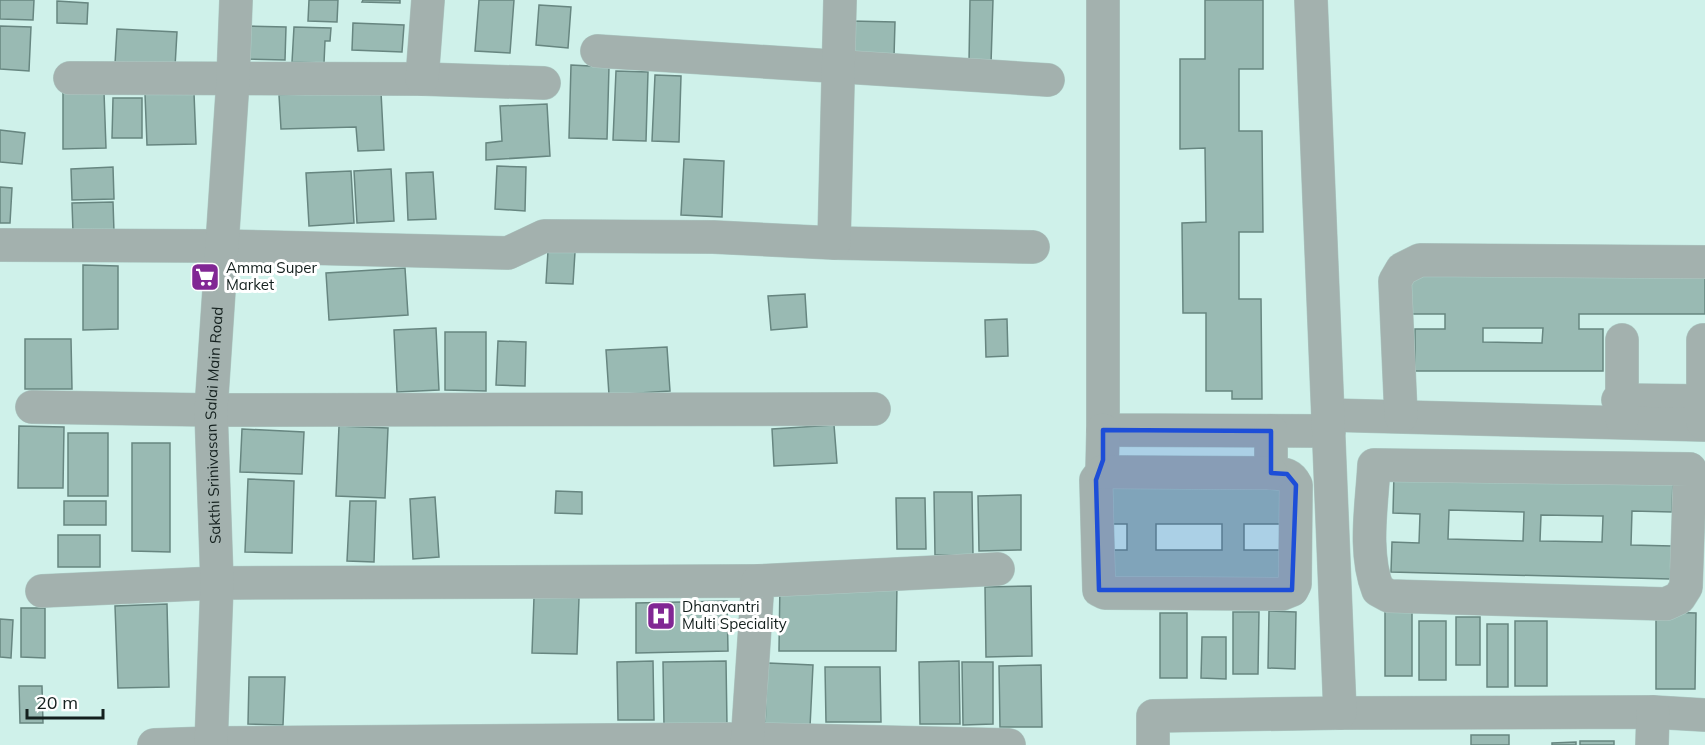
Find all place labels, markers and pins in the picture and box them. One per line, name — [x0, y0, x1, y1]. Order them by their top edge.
place label: Amma Super Market — [226, 258, 317, 294]
supermarket icon: Amma Super Market — [189, 261, 221, 293]
place label: Dhanvantri Multi Speciality — [682, 597, 787, 633]
hospital icon: Dhanvantri Multi Speciality — [645, 600, 677, 632]

